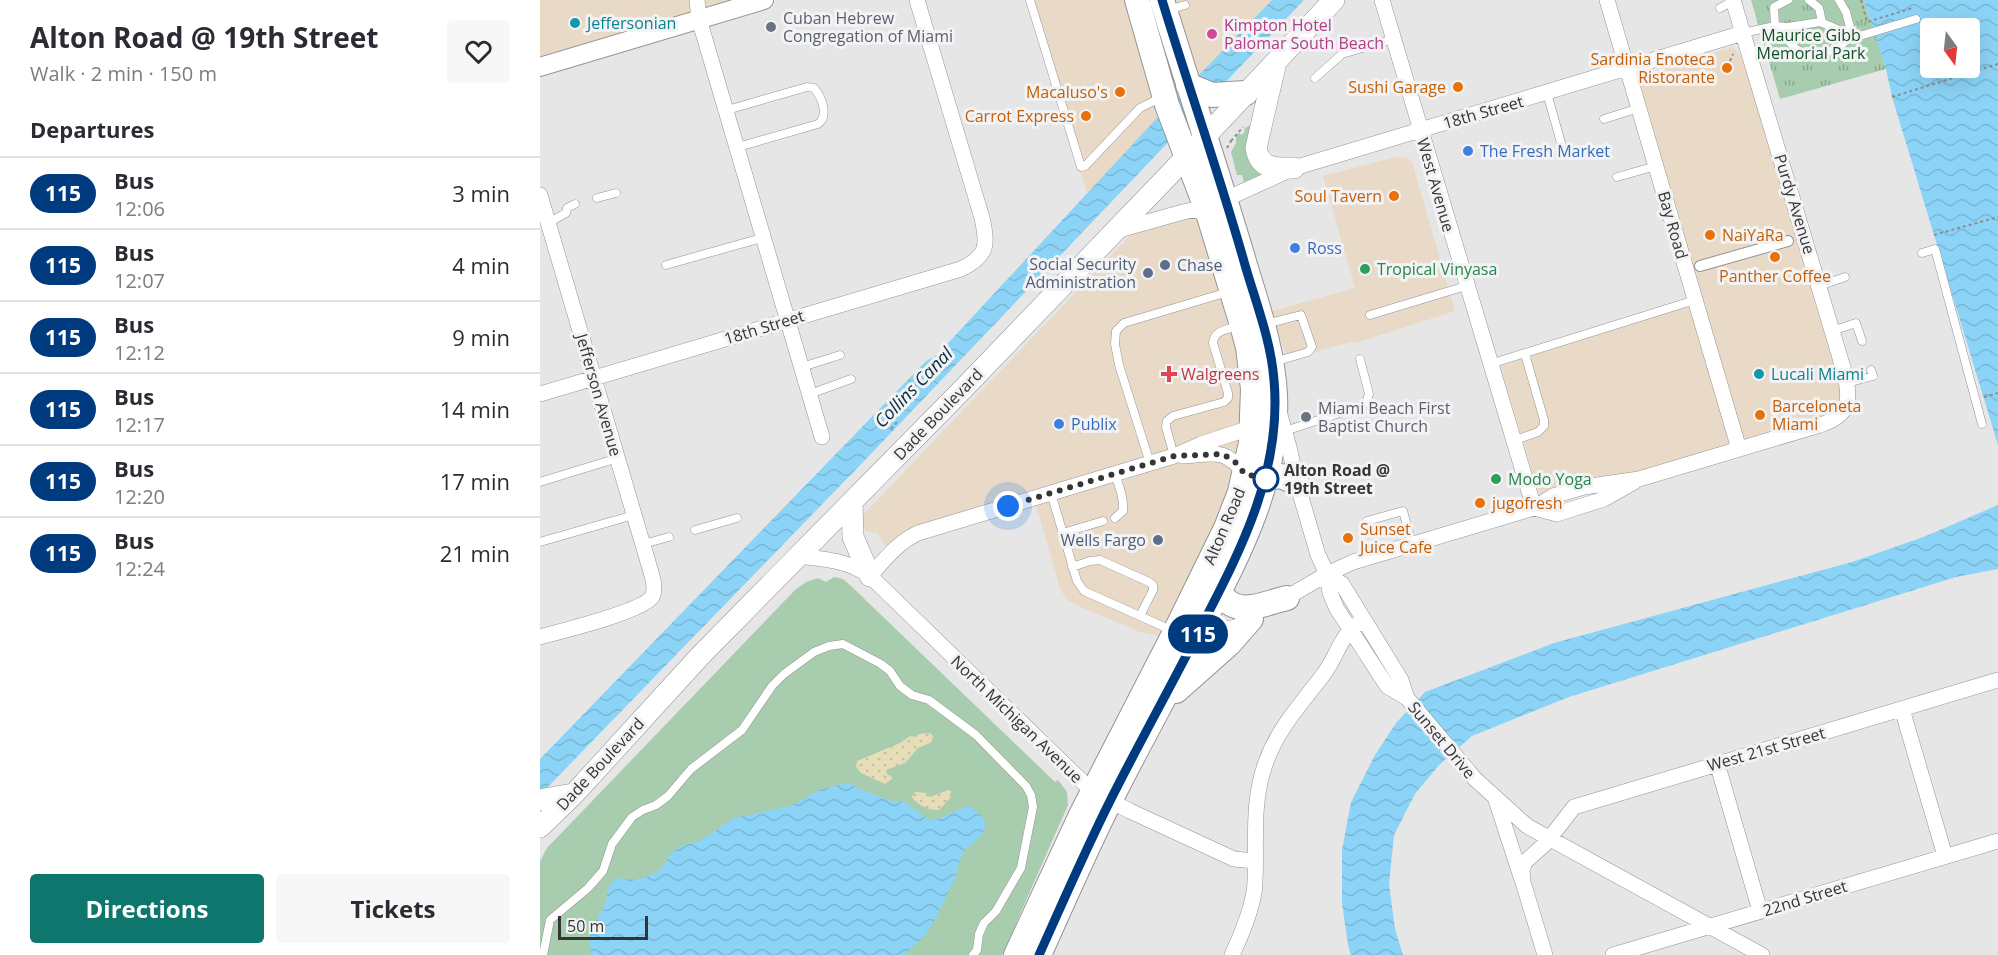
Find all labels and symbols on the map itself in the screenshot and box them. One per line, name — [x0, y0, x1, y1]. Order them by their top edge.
place label: Cuban Hebrew Congregation of Miami — [783, 7, 953, 47]
place label: Jeffersonian — [585, 12, 676, 34]
place label: Kimpton Hotel Palomar South Beach — [1224, 14, 1384, 54]
marker: Jeffersonian — [568, 16, 582, 30]
north arrow — [1920, 18, 1980, 78]
marker: Cuban Hebrew Congregation of Miami — [764, 20, 778, 34]
park label: Maurice Gibb Memorial Park — [1757, 24, 1866, 64]
marker: Kimpton Hotel Palomar South Beach — [1205, 27, 1219, 41]
place label: Sardinia Enoteca Ristorante — [1591, 48, 1715, 88]
marker: Sardinia Enoteca Ristorante — [1720, 61, 1734, 75]
place label: Sushi Garage — [1348, 76, 1446, 98]
marker: Sushi Garage — [1451, 80, 1465, 94]
place label: Macaluso's — [1026, 81, 1108, 103]
marker: Macaluso's — [1113, 85, 1127, 99]
street label: 18th Street — [1440, 90, 1526, 134]
place label: Carrot Express — [965, 105, 1074, 127]
marker: Carrot Express — [1079, 109, 1093, 123]
street label: West Avenue — [1412, 135, 1460, 235]
place label: The Fresh Market — [1480, 140, 1610, 162]
marker: The Fresh Market — [1461, 144, 1475, 158]
street label: Purdy Avenue — [1769, 151, 1821, 257]
place label: Soul Tavern — [1295, 185, 1382, 207]
marker: Soul Tavern — [1387, 189, 1401, 203]
street label: Bay Road — [1653, 189, 1693, 261]
place label: NaiYaRa — [1722, 224, 1784, 246]
marker: NaiYaRa — [1703, 228, 1717, 242]
place label: Ross — [1307, 237, 1342, 259]
marker: Ross — [1288, 241, 1302, 255]
marker: Panther Coffee — [1768, 250, 1782, 264]
place label: Social Security Administration — [1025, 253, 1137, 293]
place label: Chase — [1177, 254, 1222, 276]
marker: Chase — [1158, 258, 1172, 272]
place label: Tropical Vinyasa — [1377, 258, 1497, 280]
marker: Tropical Vinyasa — [1358, 262, 1372, 276]
place label: Panther Coffee — [1719, 265, 1831, 287]
marker: Social Security Administration — [1141, 266, 1155, 280]
street label: 18th Street — [721, 304, 807, 350]
street label: Jefferson Avenue — [570, 329, 627, 459]
water label: Collins Canal — [869, 341, 958, 432]
street label: Dade Boulevard — [889, 363, 987, 465]
place label: Walgreens — [1181, 363, 1259, 385]
place label: Lucali Miami — [1771, 363, 1864, 385]
marker: Walgreens — [1162, 367, 1176, 381]
marker: Lucali Miami — [1752, 367, 1766, 381]
place label: Barceloneta Miami — [1772, 395, 1861, 435]
place label: Miami Beach First Baptist Church — [1318, 397, 1451, 437]
marker: Barceloneta Miami — [1753, 408, 1767, 422]
marker: Miami Beach First Baptist Church — [1299, 410, 1313, 424]
place label: Publix — [1071, 413, 1117, 435]
marker: Publix — [1052, 417, 1066, 431]
place label: Alton Road @ 19th Street — [1284, 459, 1390, 499]
marker: Alton Road @ 19th Street — [1253, 466, 1279, 492]
place label: Modo Yoga — [1508, 468, 1592, 490]
marker: Modo Yoga — [1489, 472, 1503, 486]
street label: Alton Road — [1198, 484, 1250, 568]
your location — [993, 491, 1023, 521]
place label: jugofresh — [1491, 492, 1563, 514]
marker: jugofresh — [1473, 496, 1487, 510]
place label: Sunset Juice Cafe — [1358, 518, 1432, 558]
place label: Wells Fargo — [1060, 529, 1146, 551]
marker: Sunset Juice Cafe — [1341, 531, 1355, 545]
marker: Wells Fargo — [1151, 533, 1165, 547]
line badge: 115 — [1164, 614, 1232, 654]
street label: North Michigan Avenue — [946, 650, 1088, 788]
street label: Sunset Drive — [1403, 697, 1481, 783]
street label: Dade Boulevard — [551, 713, 649, 815]
street label: West 21st Street — [1704, 722, 1828, 776]
street label: 22nd Street — [1760, 875, 1850, 921]
scale bar — [558, 913, 648, 940]

